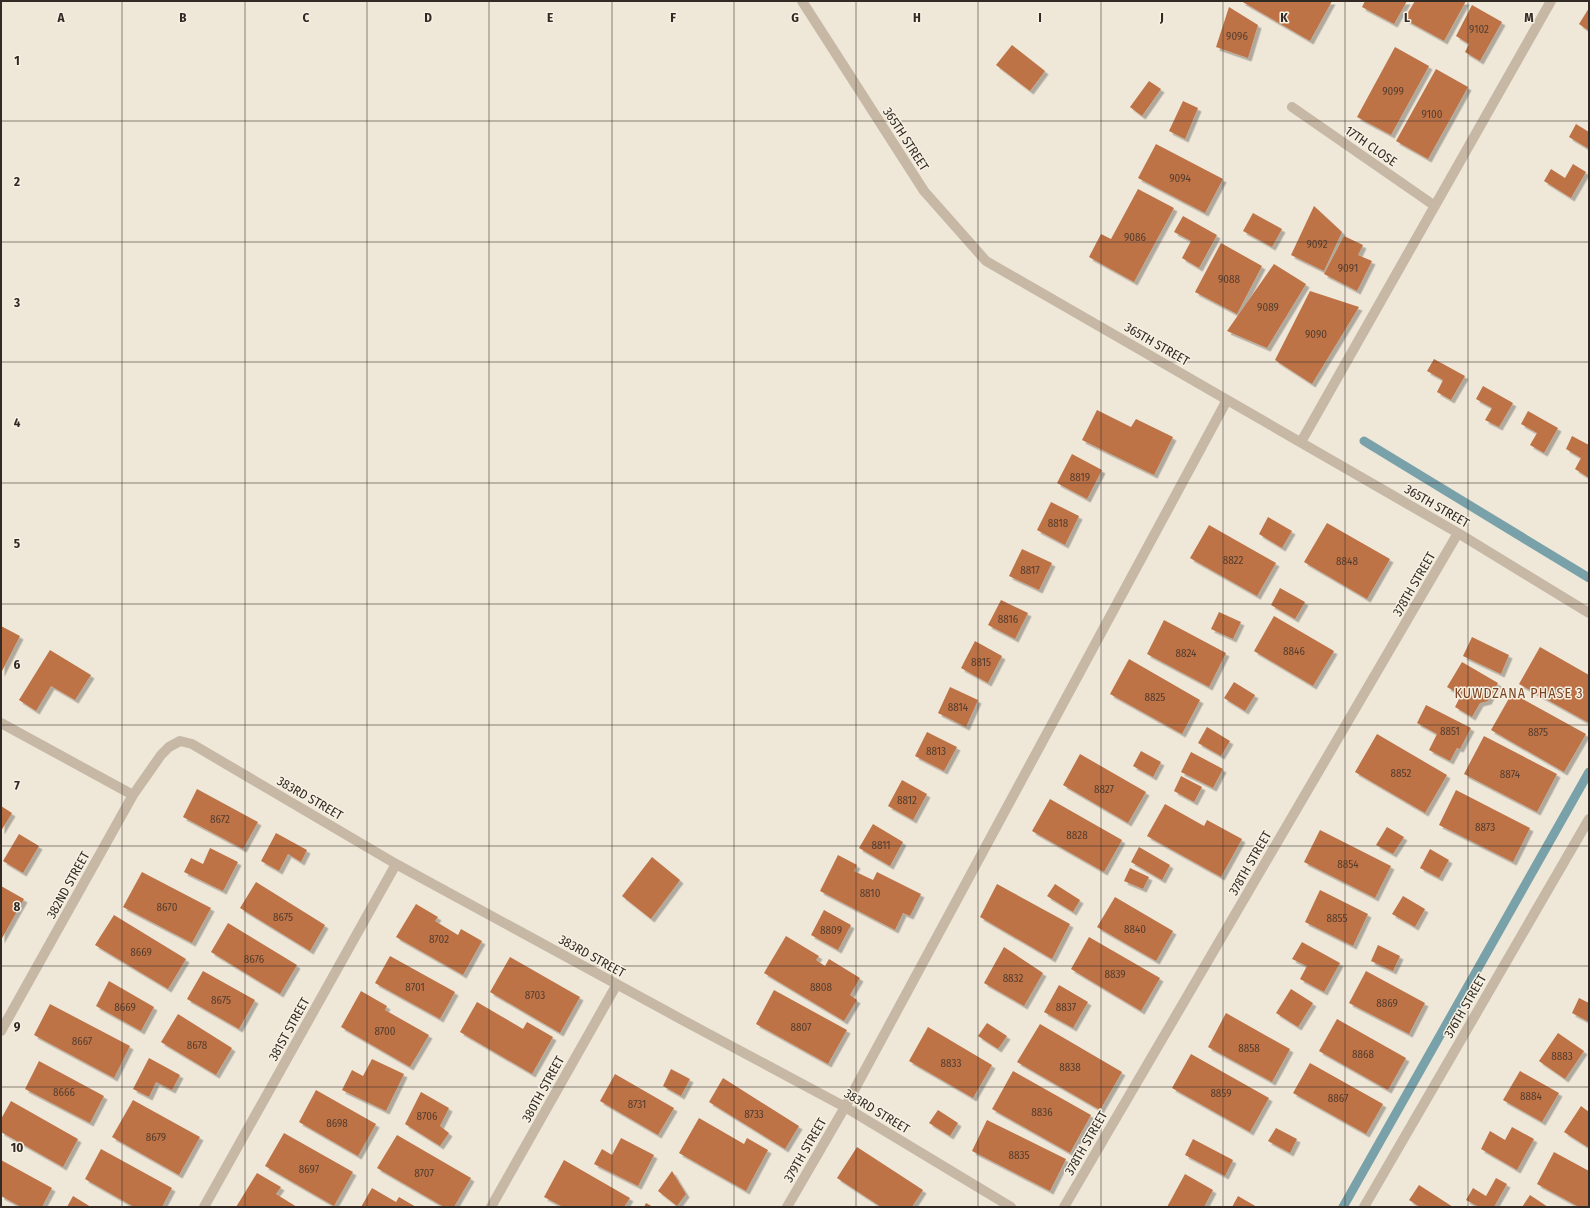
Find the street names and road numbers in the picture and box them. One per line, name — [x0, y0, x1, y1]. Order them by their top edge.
street label: 365TH STREET — [880, 105, 932, 173]
street label: 17TH CLOSE — [1342, 123, 1400, 169]
street label: 365TH STREET — [1122, 319, 1192, 369]
street label: 365TH STREET — [1402, 481, 1472, 531]
street label: 378TH STREET — [1390, 549, 1438, 619]
street label: 383RD STREET — [274, 773, 346, 823]
street label: 378TH STREET — [1226, 828, 1274, 898]
street label: 382ND STREET — [44, 849, 92, 921]
street label: 383RD STREET — [556, 932, 628, 980]
street label: 376TH STREET — [1441, 972, 1489, 1040]
street label: 381ST STREET — [266, 995, 312, 1063]
street label: 380TH STREET — [519, 1053, 567, 1125]
street label: 383RD STREET — [842, 1086, 912, 1136]
street label: 378TH STREET — [1062, 1108, 1110, 1178]
street label: 379TH STREET — [781, 1115, 829, 1185]

